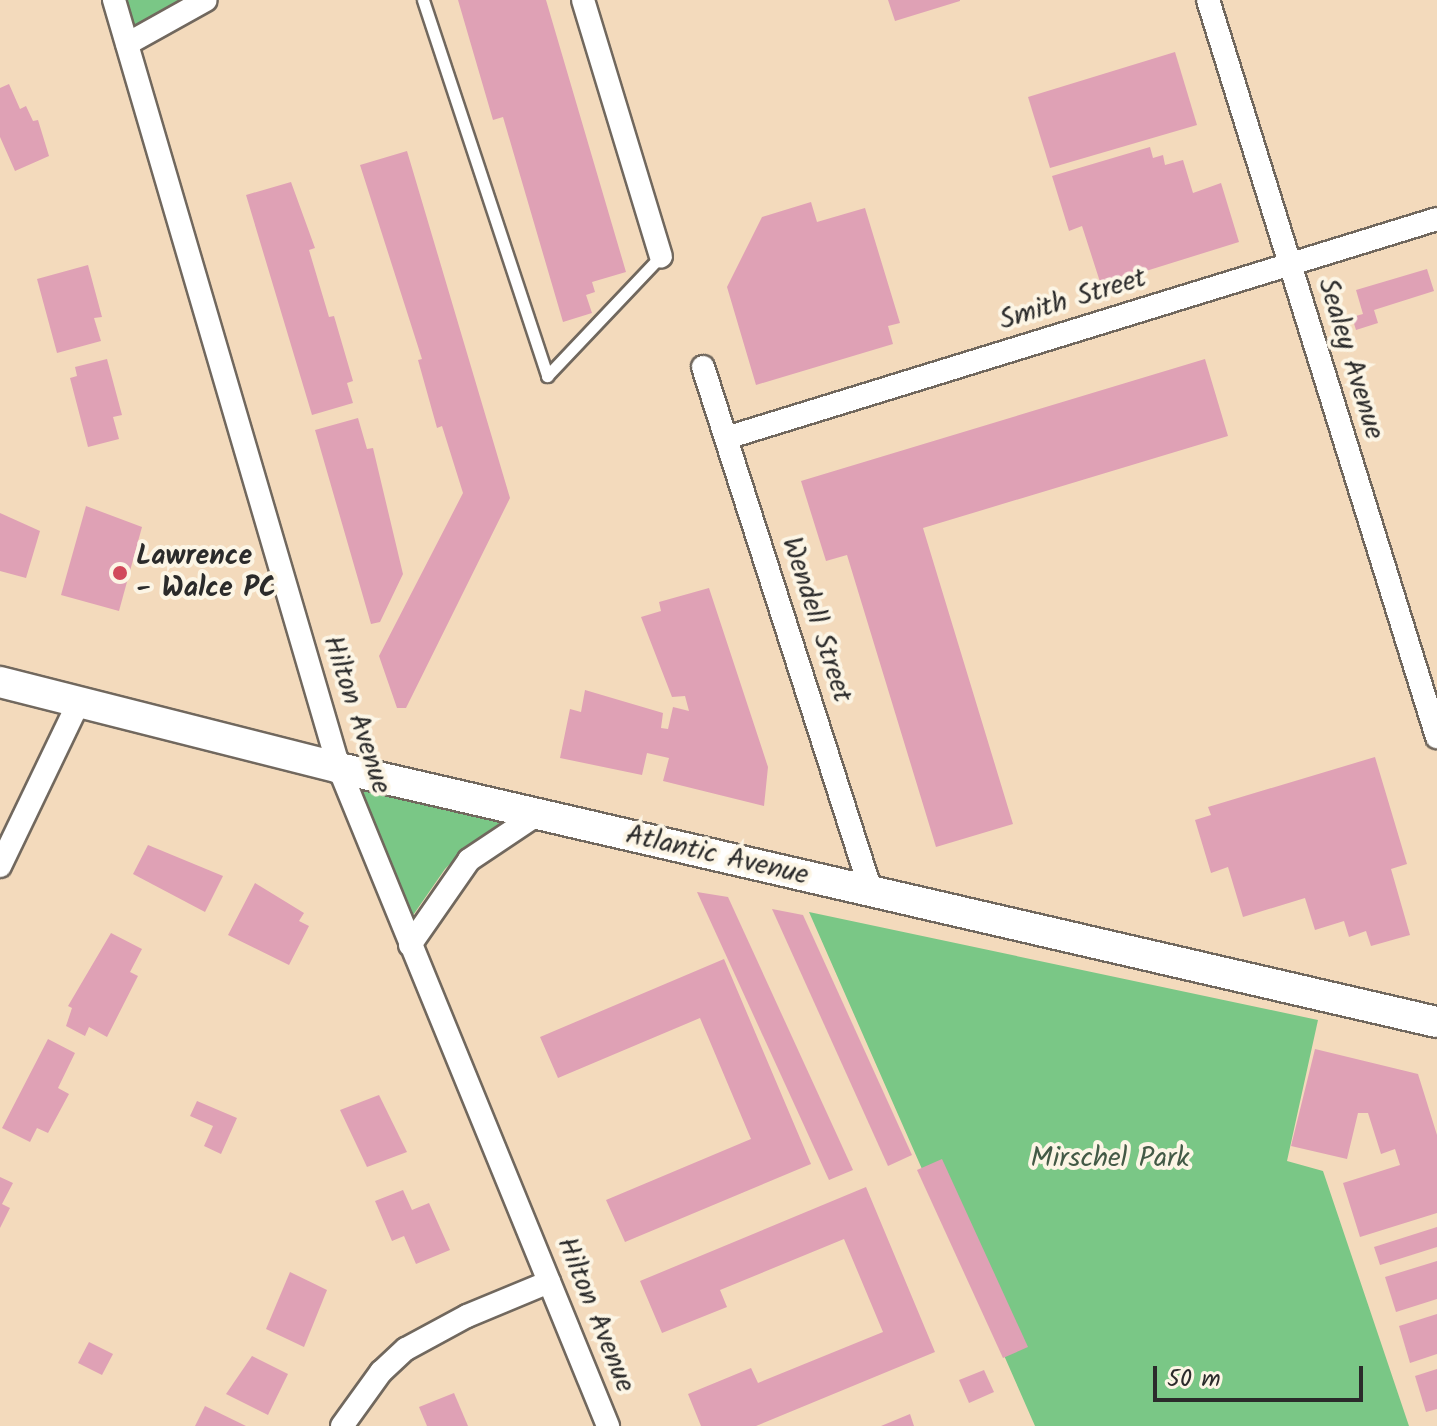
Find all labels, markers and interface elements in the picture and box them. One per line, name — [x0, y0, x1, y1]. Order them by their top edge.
street label: Smith Street — [995, 262, 1151, 338]
street label: Sealey Avenue — [1310, 274, 1390, 444]
street label: Wendell Street — [773, 533, 859, 707]
place label: Lawrence - Walce PC — [136, 540, 276, 606]
marker: Lawrence - Walce PC — [111, 564, 129, 582]
street label: Hilton Avenue — [315, 632, 397, 798]
street label: Atlantic Avenue — [622, 819, 812, 893]
park label: Mirschel Park — [1031, 1142, 1189, 1176]
street label: Hilton Avenue — [549, 1232, 641, 1398]
scale bar — [1157, 1350, 1367, 1400]
text: 50 m — [1167, 1360, 1221, 1399]

